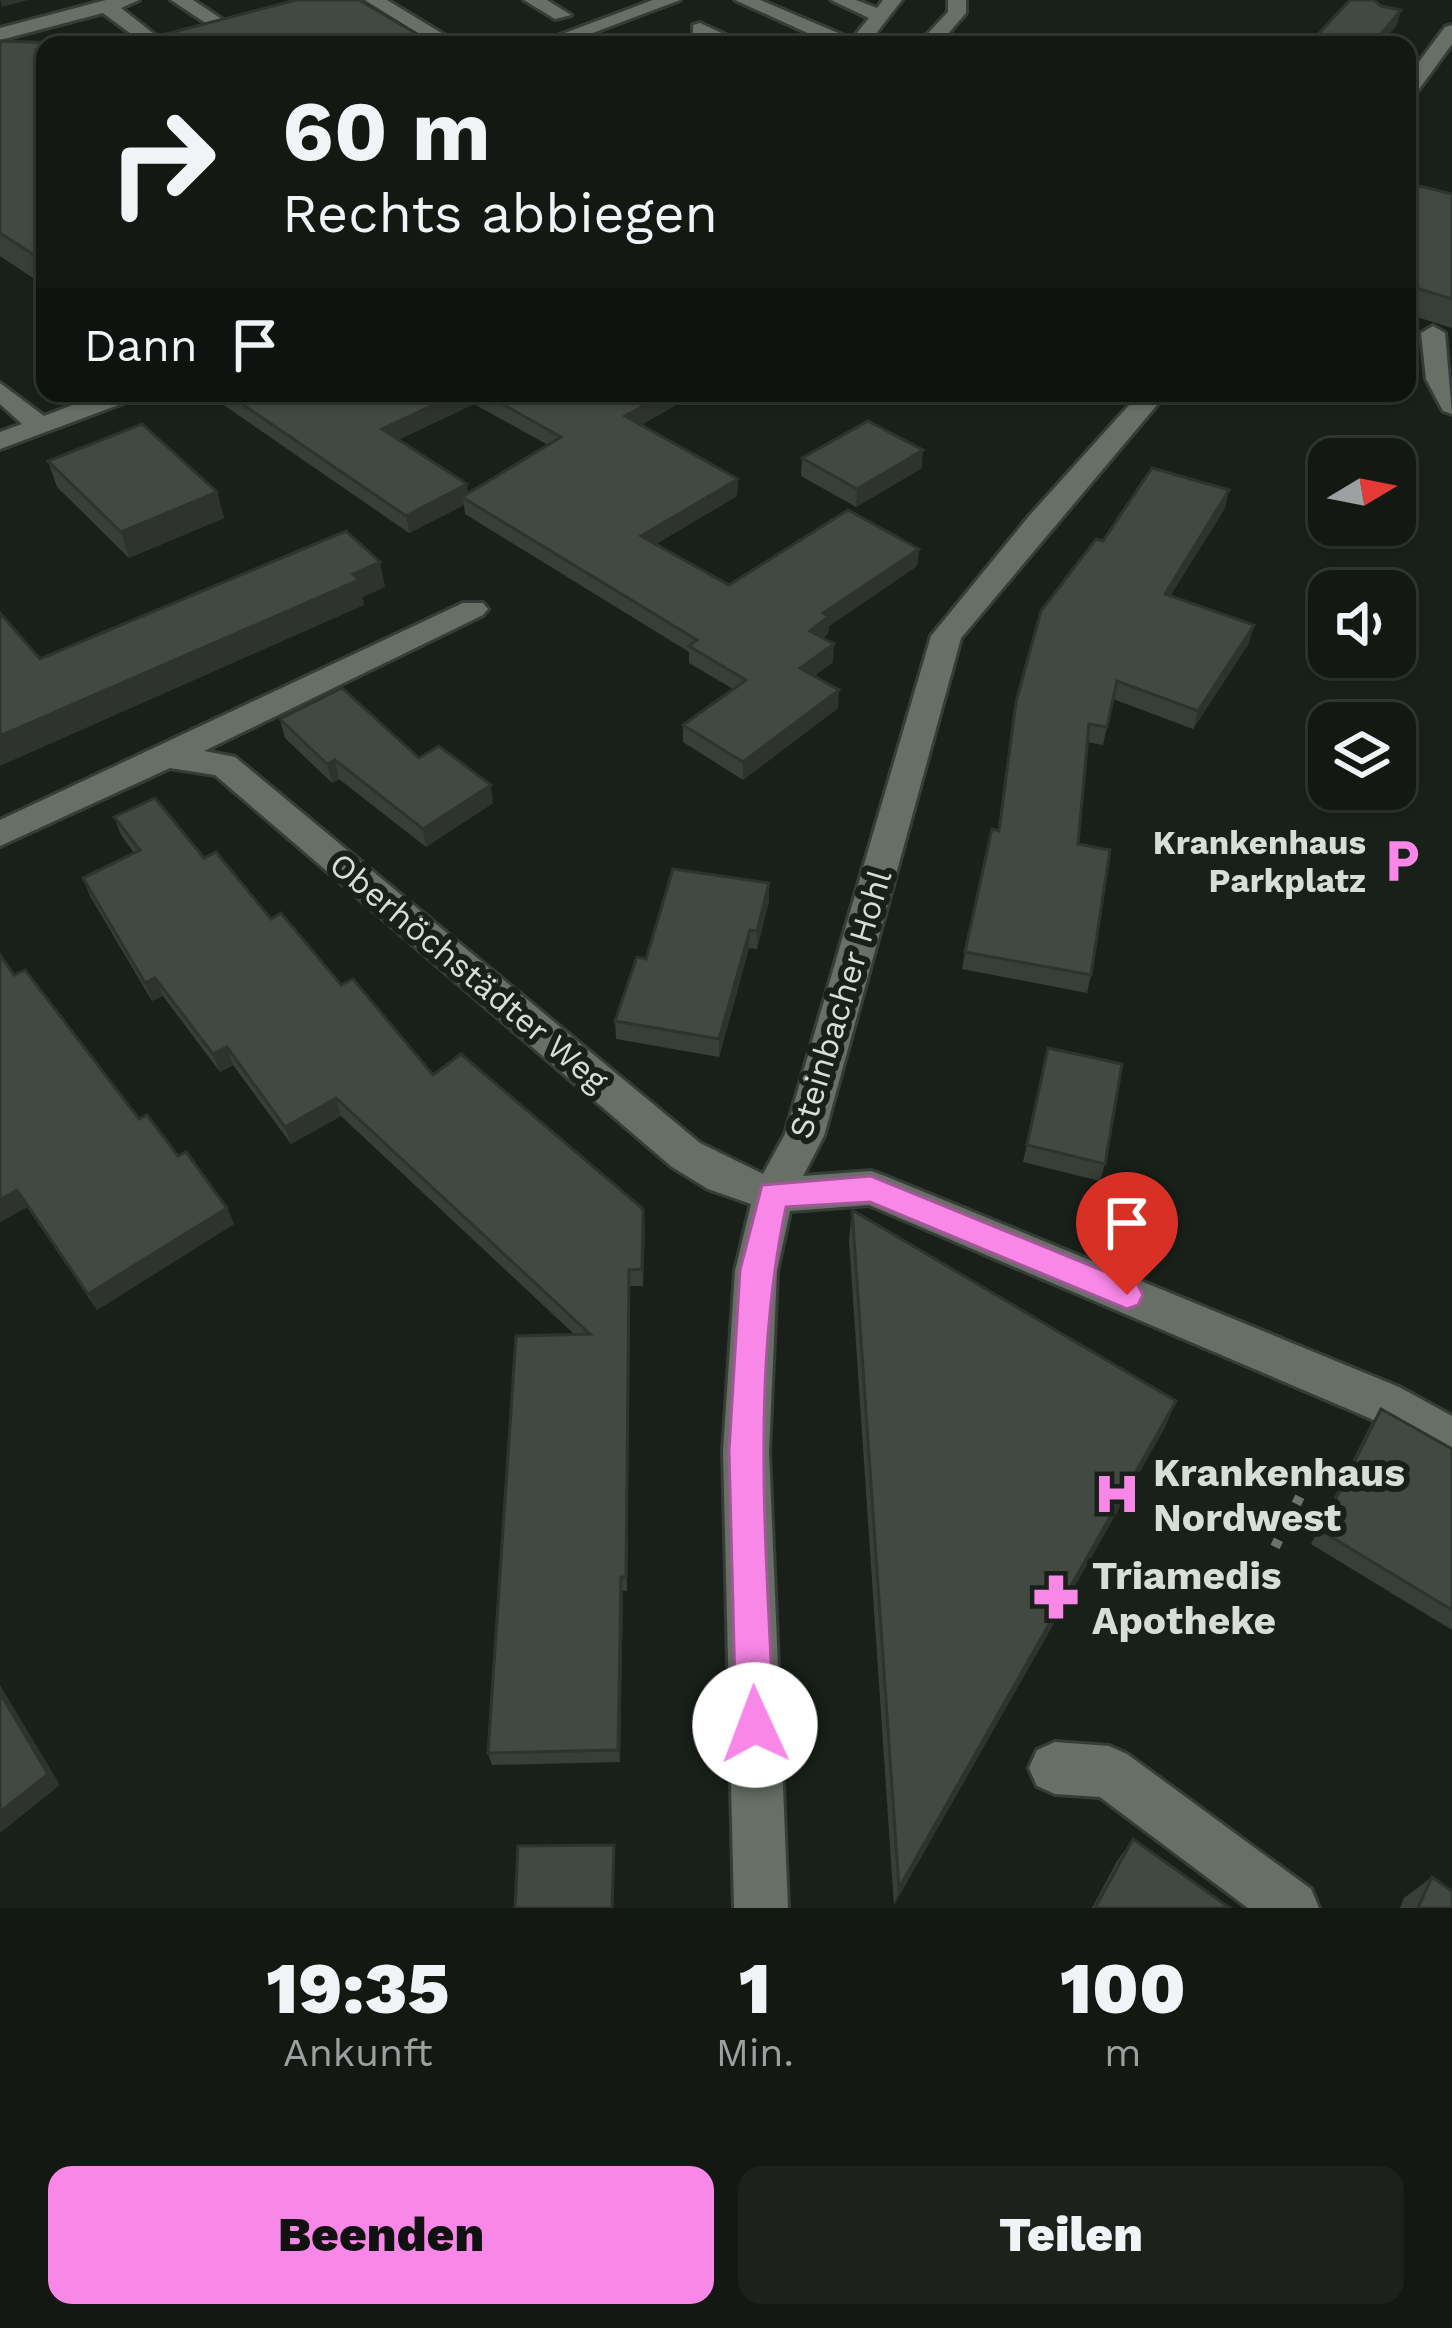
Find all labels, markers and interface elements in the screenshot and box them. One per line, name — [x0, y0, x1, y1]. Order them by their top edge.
text: 60 m — [282, 82, 491, 180]
icon: right — [84, 84, 240, 240]
text: Rechts abbiegen — [282, 182, 718, 245]
icon: arrive — [222, 312, 288, 378]
text: Dann — [84, 319, 198, 372]
north arrow — [1308, 438, 1416, 546]
map controls — [1308, 438, 1416, 810]
button: sound — [1308, 570, 1416, 678]
button: layers — [1308, 702, 1416, 810]
place label: Krankenhaus Parkplatz — [1153, 823, 1366, 900]
parking icon: Krankenhaus Parkplatz — [1377, 836, 1427, 886]
street label: Oberhöchstädter Weg — [322, 844, 616, 1100]
street label: Steinbacher Hohl — [781, 865, 899, 1143]
pin — [1076, 1172, 1178, 1295]
icon: arrive — [1094, 1190, 1160, 1256]
place label: Krankenhaus Nordwest — [1153, 1450, 1405, 1540]
hospital icon: Krankenhaus Nordwest — [1092, 1469, 1142, 1519]
place label: Triamedis Apotheke — [1092, 1553, 1282, 1643]
pharmacy icon: Triamedis Apotheke — [1031, 1572, 1081, 1622]
position arrow — [692, 1662, 818, 1788]
text: 19:35 — [266, 1946, 449, 2030]
text: 1 — [739, 1946, 771, 2030]
text: 100 — [1060, 1946, 1186, 2030]
text: Ankunft — [283, 2030, 433, 2075]
text: Min. — [716, 2030, 794, 2075]
text: m — [1104, 2030, 1142, 2075]
button: Beenden — [48, 2166, 714, 2304]
button: Teilen — [738, 2166, 1404, 2304]

